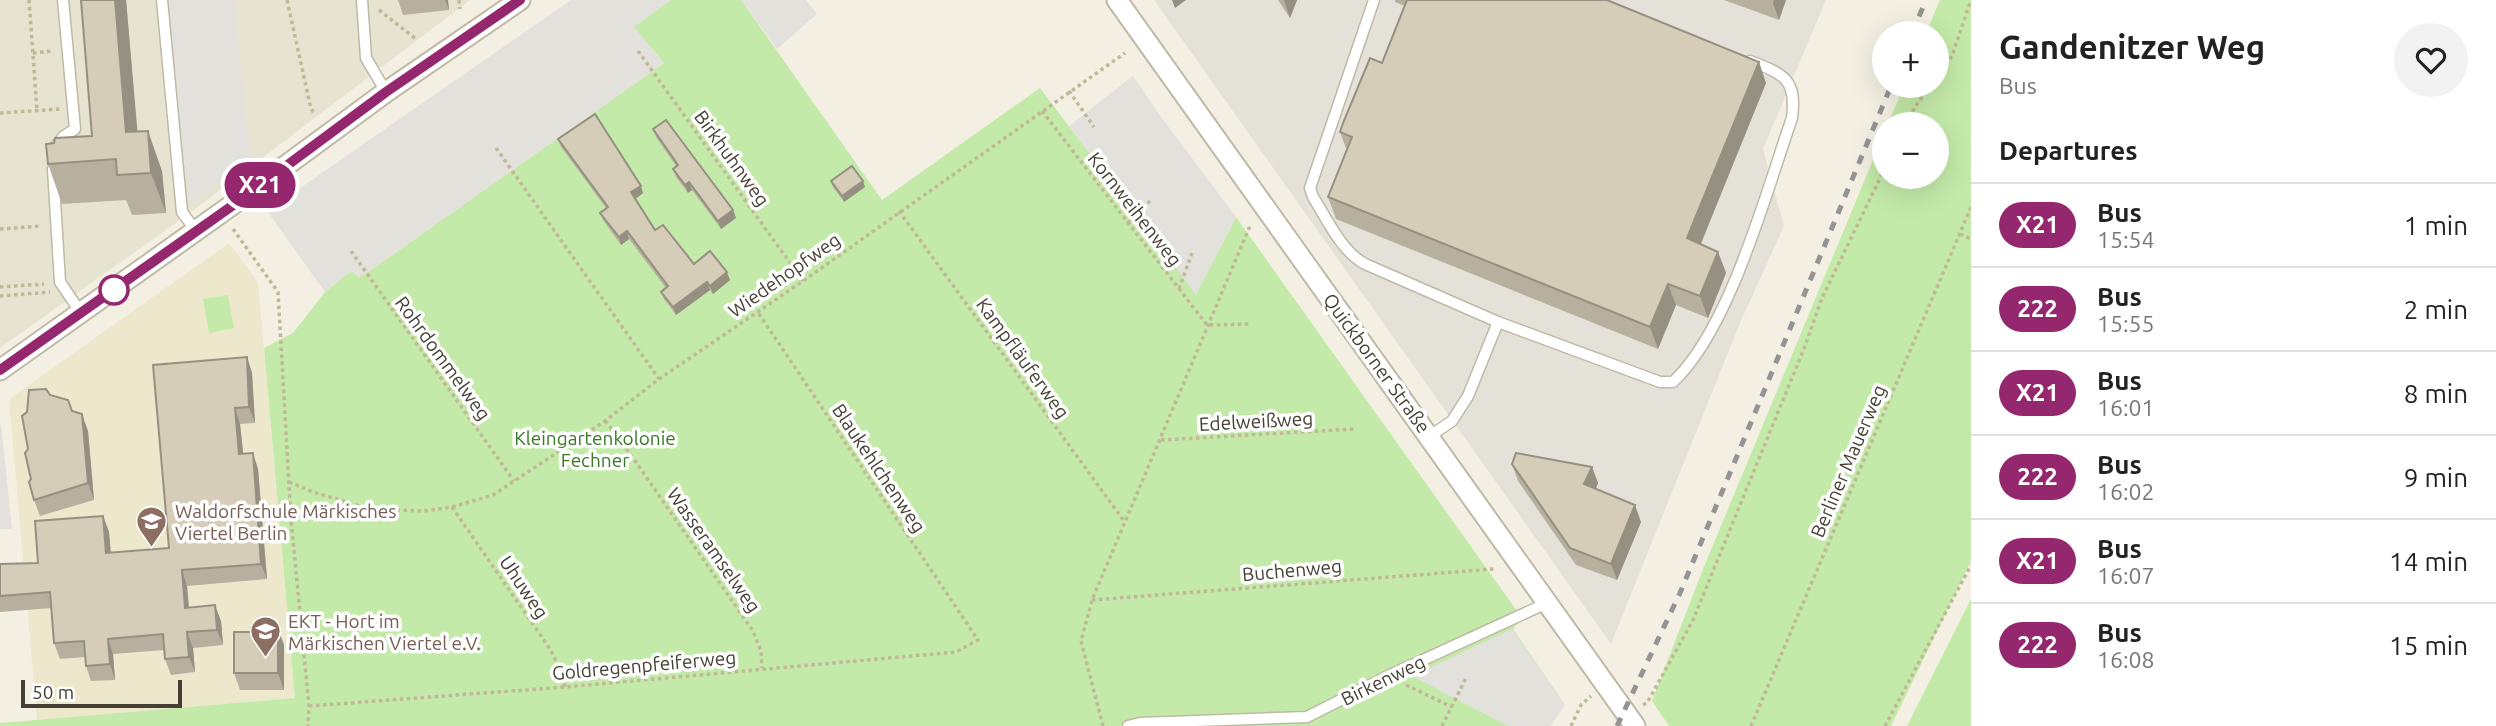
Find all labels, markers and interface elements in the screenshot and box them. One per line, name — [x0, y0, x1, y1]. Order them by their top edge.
map controls — [1872, 21, 1949, 189]
button: + — [1872, 21, 1949, 98]
button: heart — [2394, 23, 2468, 97]
text: Gandenitzer Weg — [1999, 28, 2265, 65]
text: Bus — [1999, 73, 2037, 98]
street label: Birkhuhnweg — [690, 106, 774, 210]
button: − — [1872, 112, 1949, 189]
text: Departures — [1999, 136, 2137, 165]
street label: Kornweihenweg — [1084, 148, 1186, 270]
line badge: X21 — [220, 162, 300, 208]
text: X21 — [239, 171, 281, 198]
text: Bus — [2097, 198, 2142, 227]
text: X21 — [2016, 211, 2059, 238]
text: 1 min — [2404, 211, 2468, 240]
text: 15:54 — [2097, 227, 2155, 252]
street label: Wiedehopfweg — [724, 228, 844, 322]
unlabelled marker — [99, 275, 129, 305]
text: Bus — [2097, 282, 2142, 311]
street label: Quickborner Straße — [1319, 289, 1435, 437]
street label: Rohrdommelweg — [391, 292, 495, 424]
street label: Kampfläuferweg — [972, 294, 1074, 422]
text: 222 — [2017, 295, 2058, 322]
text: 2 min — [2404, 295, 2468, 324]
text: 15:55 — [2097, 311, 2155, 336]
text: Bus — [2097, 366, 2142, 395]
text: X21 — [2016, 379, 2059, 406]
text: 8 min — [2404, 379, 2468, 408]
street label: Berliner Mauerweg — [1806, 381, 1890, 541]
text: 16:01 — [2097, 395, 2155, 420]
street label: Blaukehlchenweg — [828, 399, 930, 537]
street label: Edelweißweg — [1198, 407, 1314, 435]
park label: Kleingartenkolonie Fechner — [514, 427, 676, 471]
text: Bus — [2097, 450, 2142, 479]
text: 222 — [2017, 463, 2058, 490]
text: 9 min — [2404, 463, 2468, 492]
text: 16:02 — [2097, 479, 2155, 504]
street label: Wasseramselweg — [663, 483, 765, 617]
place label: Waldorfschule Märkisches Viertel Berlin — [175, 500, 397, 544]
school or university icon: Waldorfschule Märkisches Viertel Berlin — [135, 505, 169, 549]
text: Bus — [2097, 534, 2142, 563]
text: X21 — [2016, 547, 2059, 574]
text: 14 min — [2389, 547, 2468, 576]
street label: Uhuweg — [495, 552, 553, 622]
street label: Buchenweg — [1241, 555, 1343, 585]
text: 16:07 — [2097, 563, 2155, 588]
place label: EKT - Hort im Märkischen Viertel e.V. — [288, 610, 481, 654]
school or university icon: EKT - Hort im Märkischen Viertel e.V. — [248, 615, 282, 659]
text: Bus — [2097, 618, 2142, 647]
text: 222 — [2017, 631, 2058, 658]
text: 15 min — [2389, 631, 2468, 660]
street label: Goldregenpfeiferweg — [551, 646, 737, 684]
text: 16:08 — [2097, 647, 2155, 672]
street label: Birkenweg — [1337, 650, 1429, 710]
scale bar — [21, 677, 182, 709]
text: 50 m — [32, 681, 74, 703]

